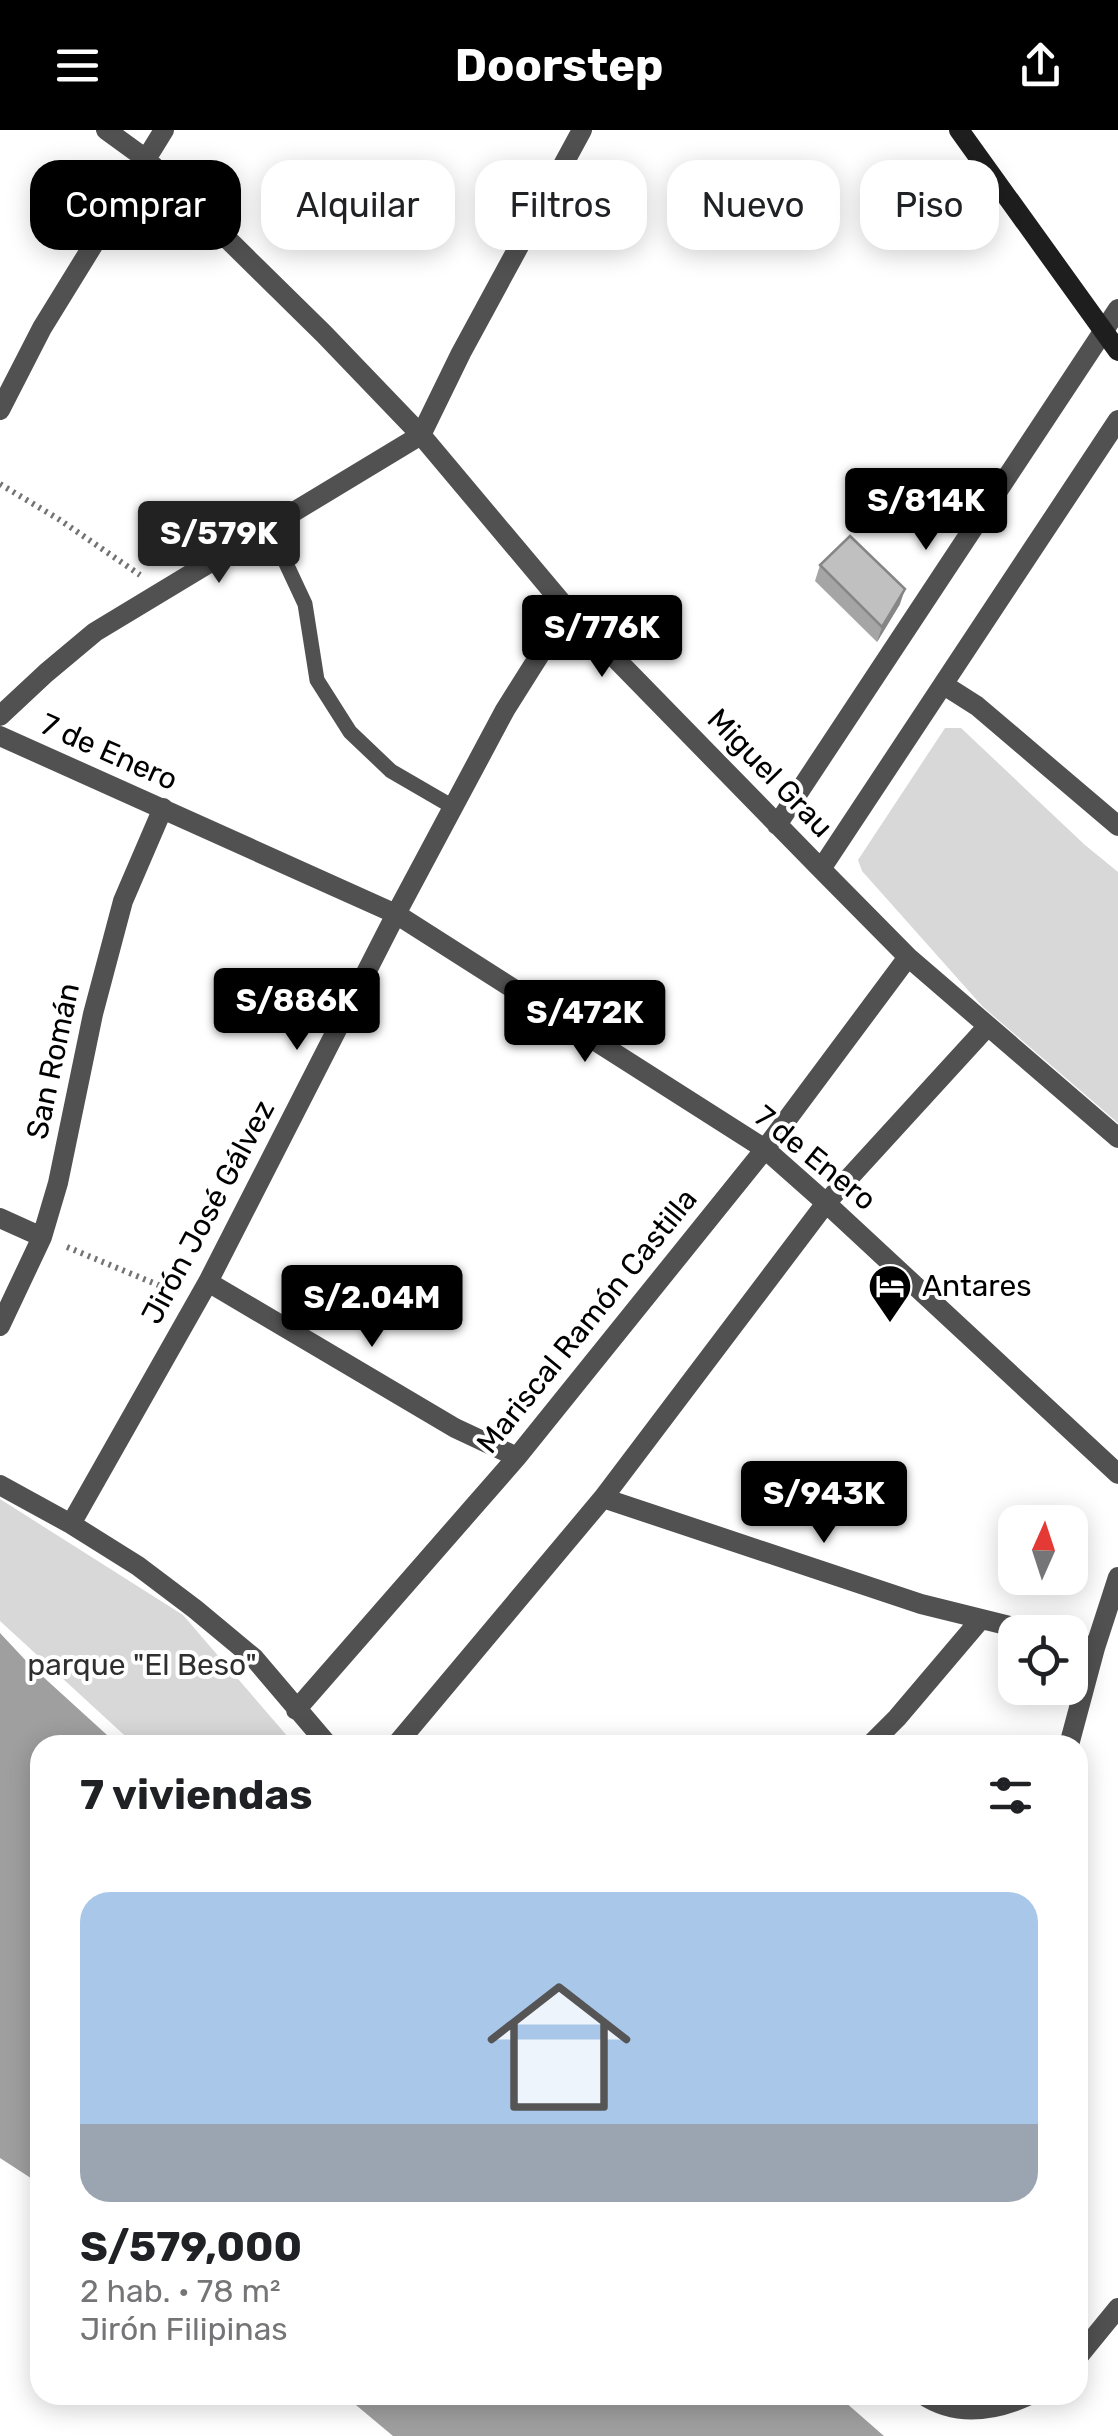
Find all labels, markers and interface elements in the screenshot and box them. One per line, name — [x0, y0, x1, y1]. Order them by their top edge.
icon: menu — [50, 38, 105, 93]
icon: share — [1013, 38, 1068, 93]
text: Doorstep — [455, 39, 663, 92]
chip: Comprar — [30, 160, 241, 250]
chip: Alquilar — [261, 160, 455, 250]
chip: Filtros — [475, 160, 647, 250]
chip: Nuevo — [667, 160, 840, 250]
chip: Piso — [860, 160, 999, 250]
pin: S/814K — [845, 468, 1007, 553]
text: S/814K — [867, 481, 985, 519]
pin: S/579K — [138, 501, 300, 586]
text: S/579K — [160, 514, 278, 552]
pin: S/776K — [521, 595, 683, 680]
text: S/776K — [544, 608, 660, 646]
street label: Miguel Grau — [700, 701, 840, 845]
street label: 7 de Enero — [35, 706, 183, 798]
pin: S/886K — [216, 968, 378, 1053]
street label: San Román — [19, 980, 87, 1142]
pin: S/472K — [504, 980, 666, 1065]
text: S/886K — [236, 981, 358, 1019]
text: S/472K — [526, 993, 644, 1031]
street label: Jirón José Gálvez — [134, 1094, 282, 1330]
street label: 7 de Enero — [747, 1098, 883, 1218]
street label: Mariscal Ramón Castilla — [469, 1182, 705, 1460]
hotel icon: Antares — [867, 1263, 913, 1324]
pin: S/2.04M — [280, 1265, 464, 1350]
place label: Antares — [922, 1268, 1032, 1304]
text: S/2.04M — [304, 1278, 440, 1316]
pin: S/943K — [743, 1461, 905, 1546]
text: S/943K — [763, 1474, 885, 1512]
north arrow — [998, 1505, 1088, 1595]
map controls — [998, 1505, 1088, 1705]
button: locate — [998, 1615, 1088, 1705]
park label: parque "El Beso" — [27, 1647, 257, 1683]
icon: filters — [983, 1768, 1038, 1823]
text: 7 viviendas — [80, 1770, 312, 1820]
icon: home — [469, 1957, 649, 2137]
text: S/579,000 — [80, 2222, 302, 2272]
text: 2 hab. · 78 m² — [80, 2272, 281, 2310]
text: Jirón Filipinas — [80, 2310, 288, 2348]

